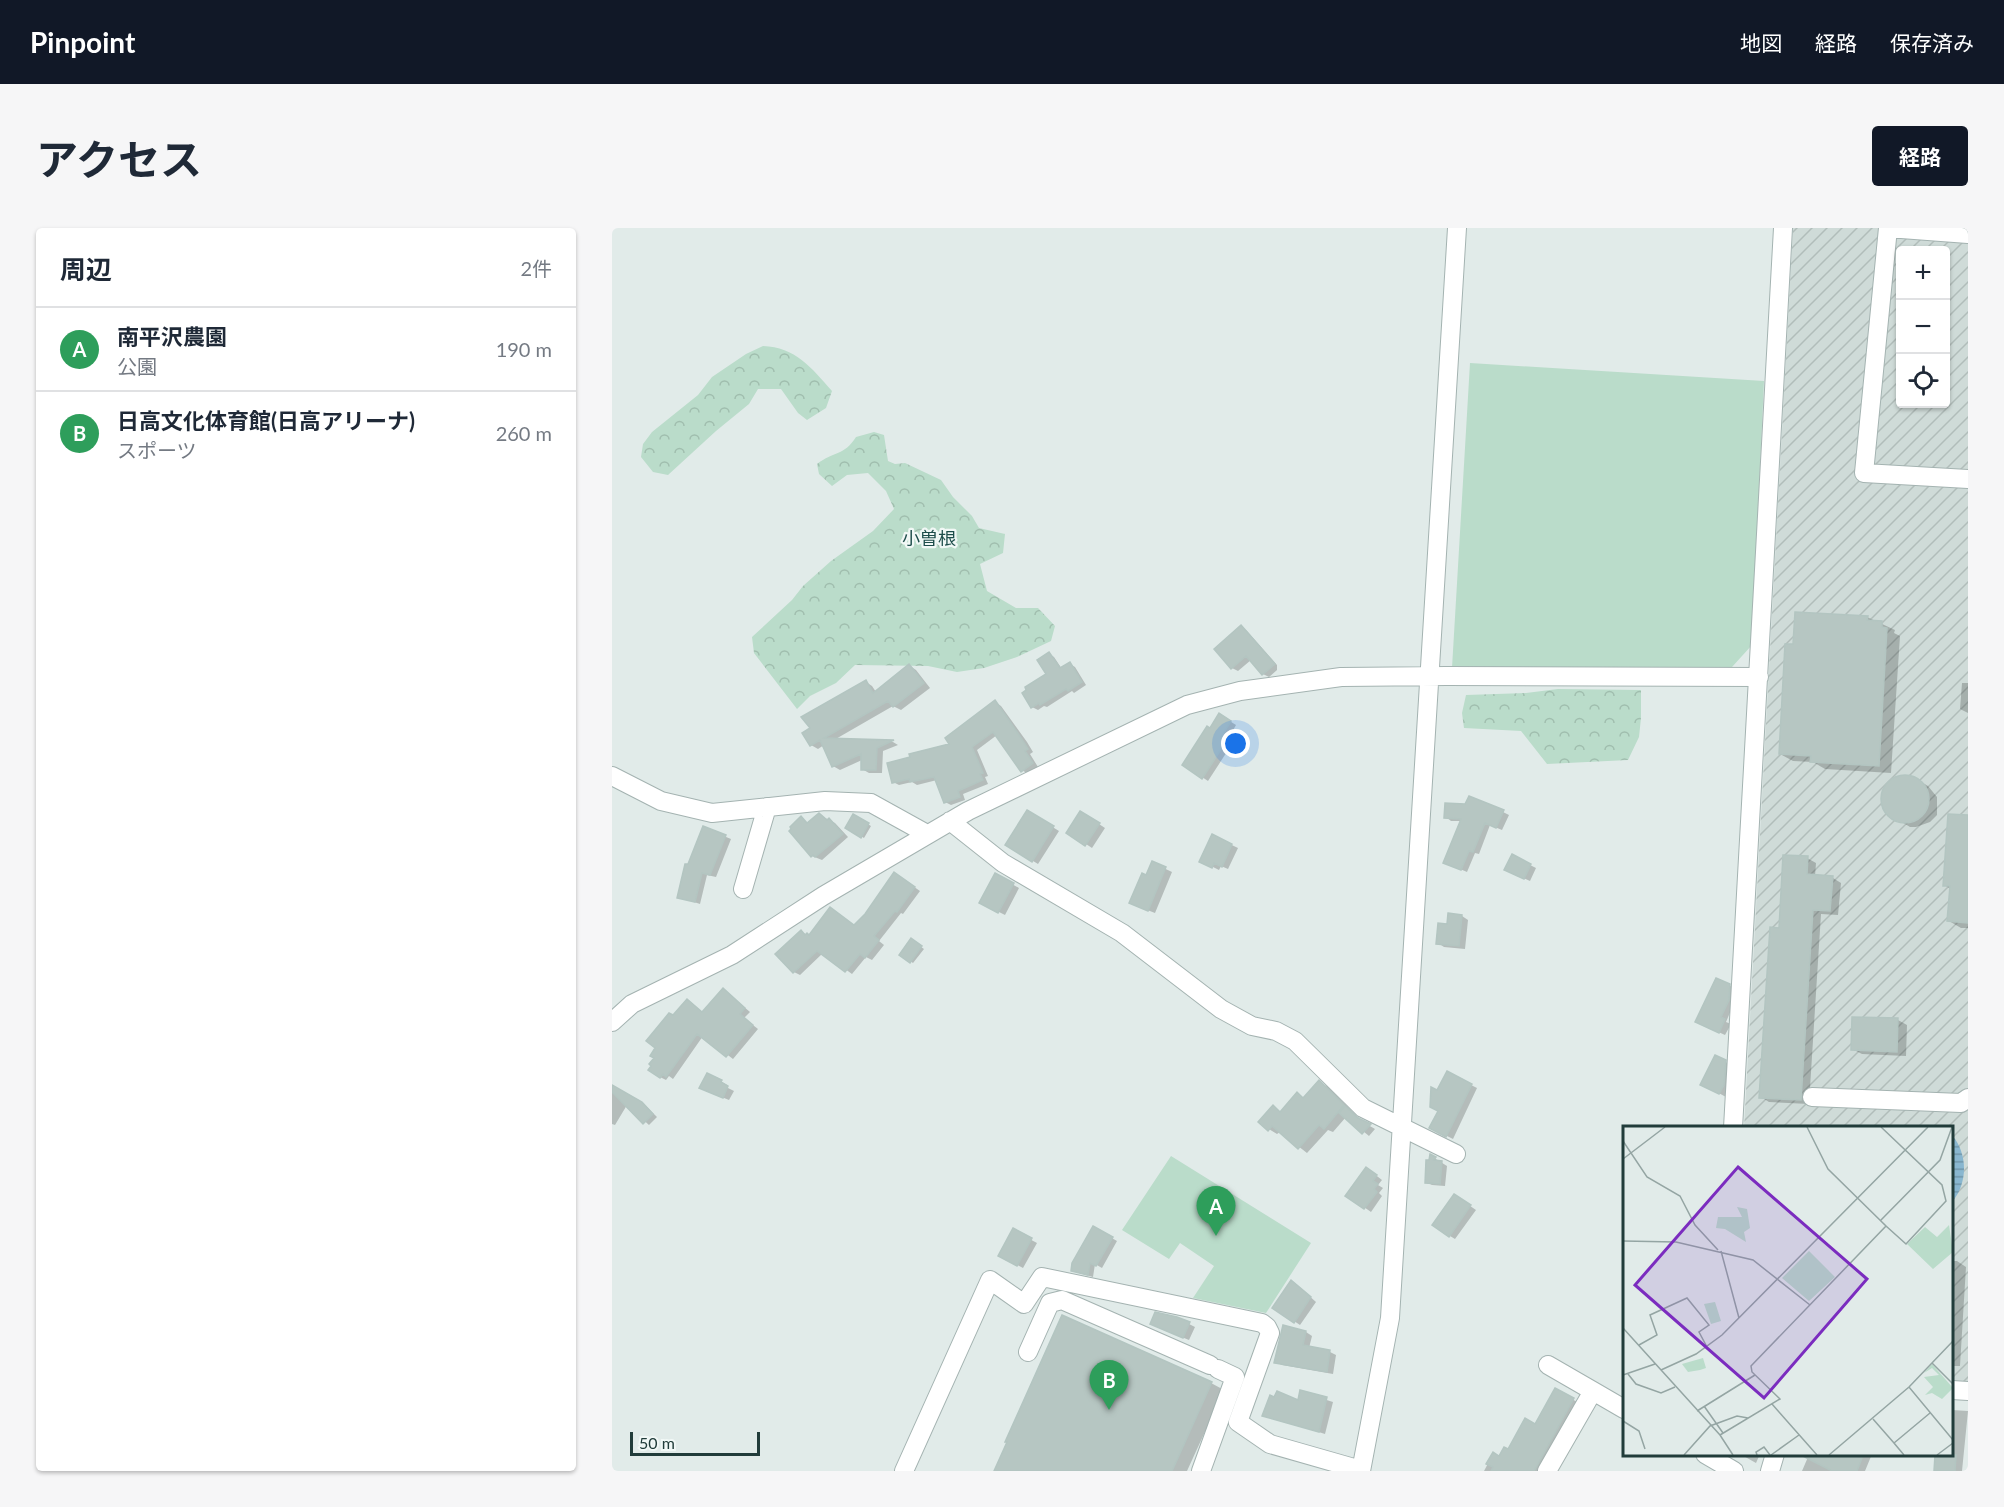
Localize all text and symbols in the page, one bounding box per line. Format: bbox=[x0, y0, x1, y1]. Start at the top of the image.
text: Pinpoint bbox=[30, 25, 135, 59]
text: 地図 bbox=[1740, 30, 1782, 55]
text: 経路 bbox=[1815, 30, 1857, 55]
text: 保存済み bbox=[1890, 30, 1974, 55]
button: 経路 bbox=[1872, 126, 1968, 186]
text: アクセス bbox=[36, 134, 202, 184]
map controls bbox=[1896, 246, 1950, 408]
button: + bbox=[1896, 246, 1950, 300]
text: 周辺 bbox=[60, 253, 112, 285]
text: 2件 bbox=[520, 256, 552, 280]
button: − bbox=[1896, 300, 1950, 354]
text: 南平沢農園 bbox=[117, 323, 227, 350]
text: A bbox=[73, 337, 86, 361]
text: 190 m bbox=[496, 337, 552, 361]
text: 公園 bbox=[117, 354, 157, 378]
button: locate bbox=[1896, 354, 1950, 408]
text: 日高文化体育館(日高アリーナ) bbox=[117, 407, 415, 434]
text: B bbox=[73, 421, 86, 445]
text: 260 m bbox=[496, 421, 552, 445]
text: スポーツ bbox=[117, 438, 197, 462]
district label: 小曽根 bbox=[902, 527, 956, 549]
your location bbox=[1221, 729, 1250, 758]
inset map bbox=[1623, 1126, 1953, 1456]
pin: A bbox=[1196, 1186, 1236, 1236]
pin: B bbox=[1090, 1360, 1128, 1410]
scale bar bbox=[630, 1429, 760, 1456]
text: 50 m bbox=[639, 1433, 675, 1452]

